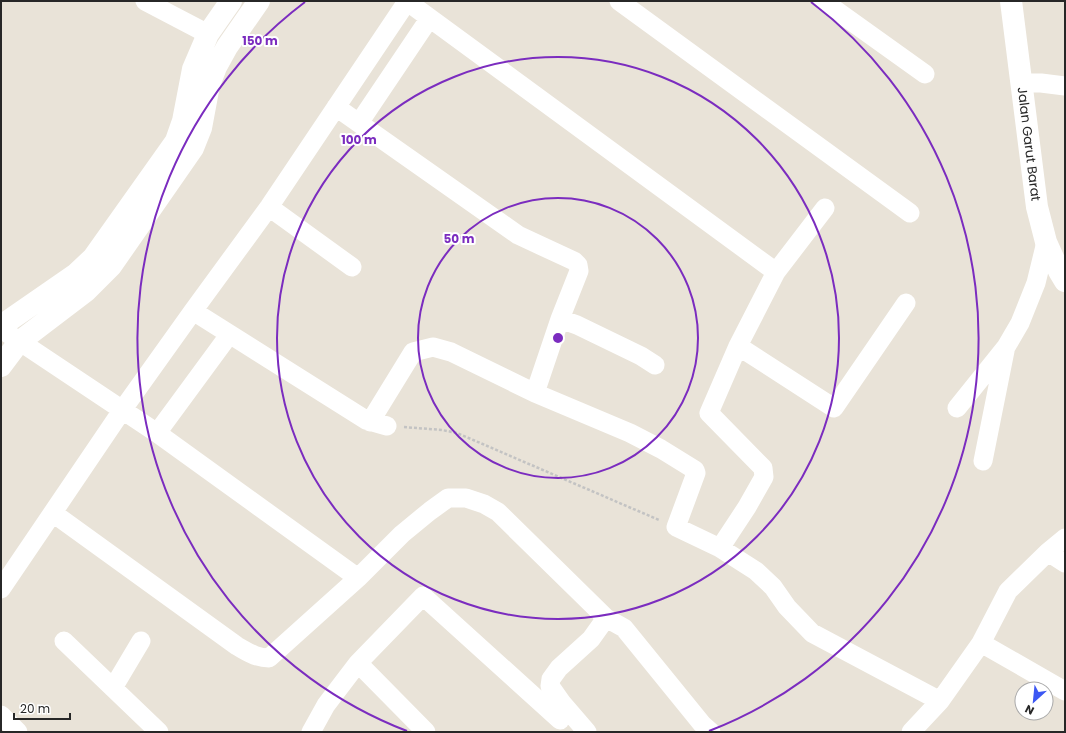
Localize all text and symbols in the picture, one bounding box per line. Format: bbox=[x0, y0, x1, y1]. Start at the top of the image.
text: 150 m bbox=[242, 32, 278, 49]
street label: Jalan Garut Barat bbox=[1013, 86, 1045, 202]
text: 100 m bbox=[341, 131, 377, 148]
text: 50 m bbox=[444, 230, 475, 247]
centre of rings bbox=[551, 331, 565, 345]
north arrow bbox=[1014, 681, 1054, 721]
scale bar bbox=[14, 695, 70, 721]
text: 20 m bbox=[20, 700, 50, 717]
text: N bbox=[1022, 701, 1037, 719]

